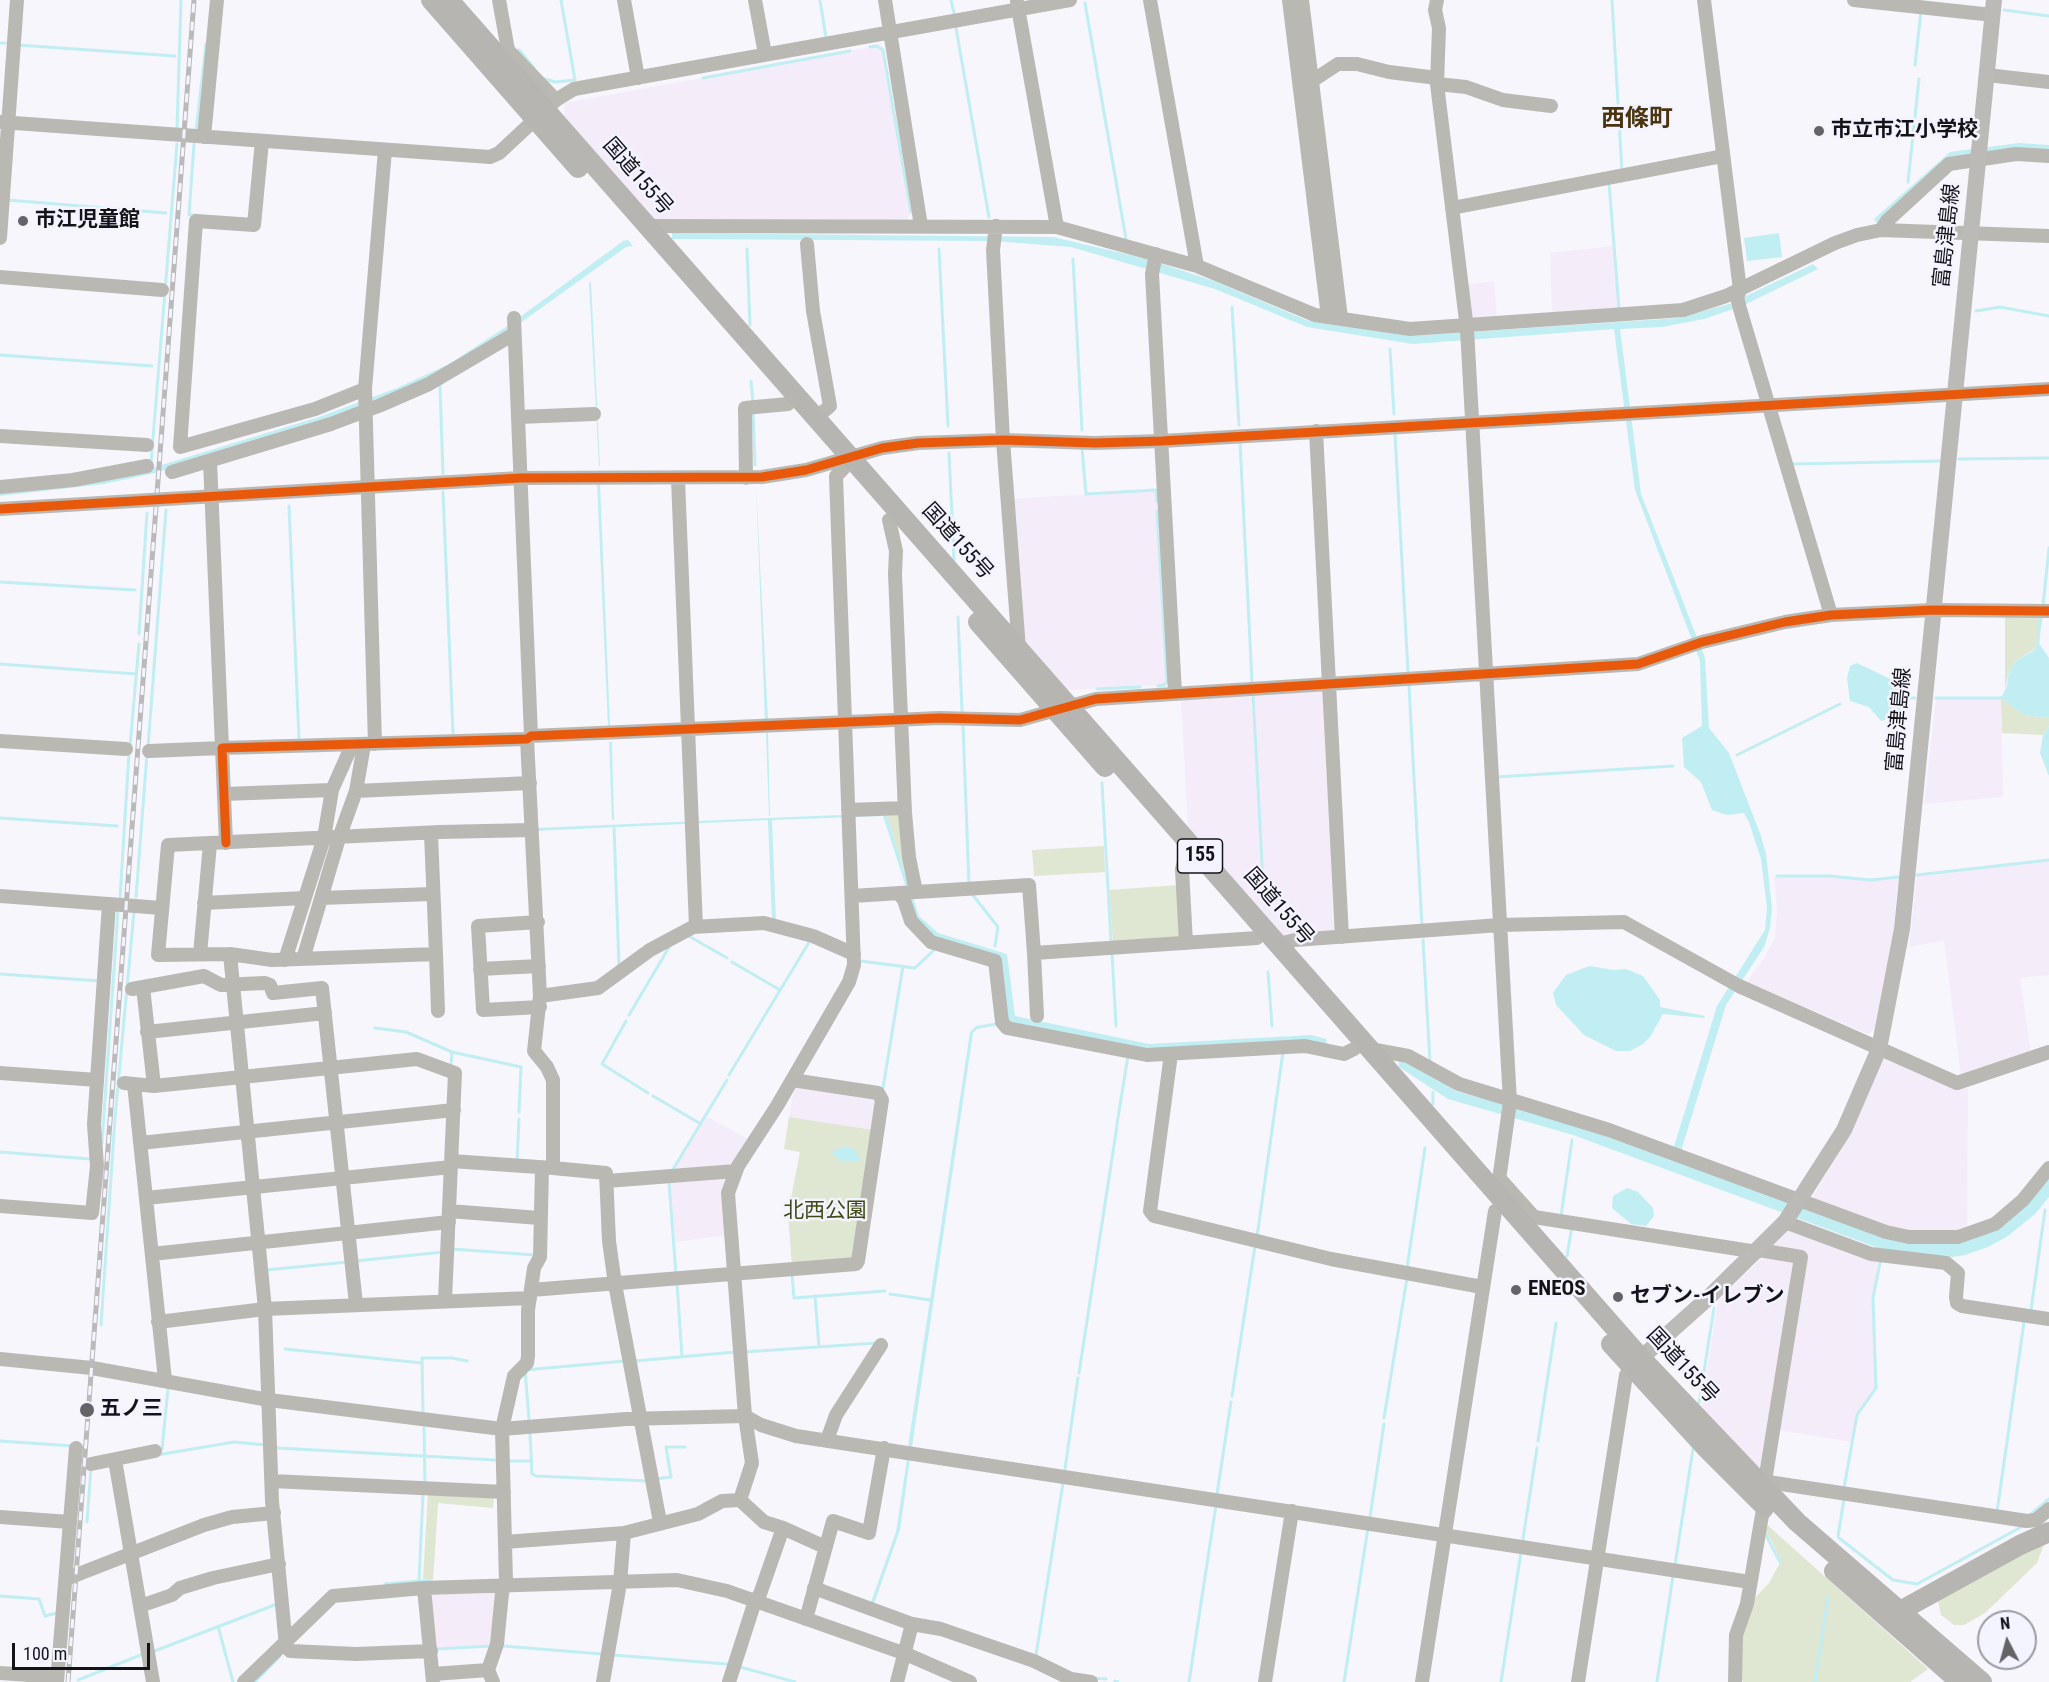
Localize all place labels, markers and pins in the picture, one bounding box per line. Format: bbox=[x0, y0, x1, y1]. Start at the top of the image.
place label: 市立市江小学校 bbox=[1831, 118, 1978, 144]
marker: 市立市江小学校 bbox=[1812, 124, 1826, 138]
place label: 市江児童館 bbox=[35, 208, 140, 234]
marker: 市江児童館 bbox=[16, 214, 30, 228]
place label: ENEOS bbox=[1528, 1277, 1585, 1303]
marker: ENEOS bbox=[1509, 1283, 1523, 1297]
place label: セブン-イレブン bbox=[1630, 1284, 1785, 1310]
marker: セブン-イレブン bbox=[1611, 1290, 1625, 1304]
place label: 五ノ三 bbox=[100, 1397, 163, 1423]
marker: 五ノ三 bbox=[78, 1401, 96, 1419]

